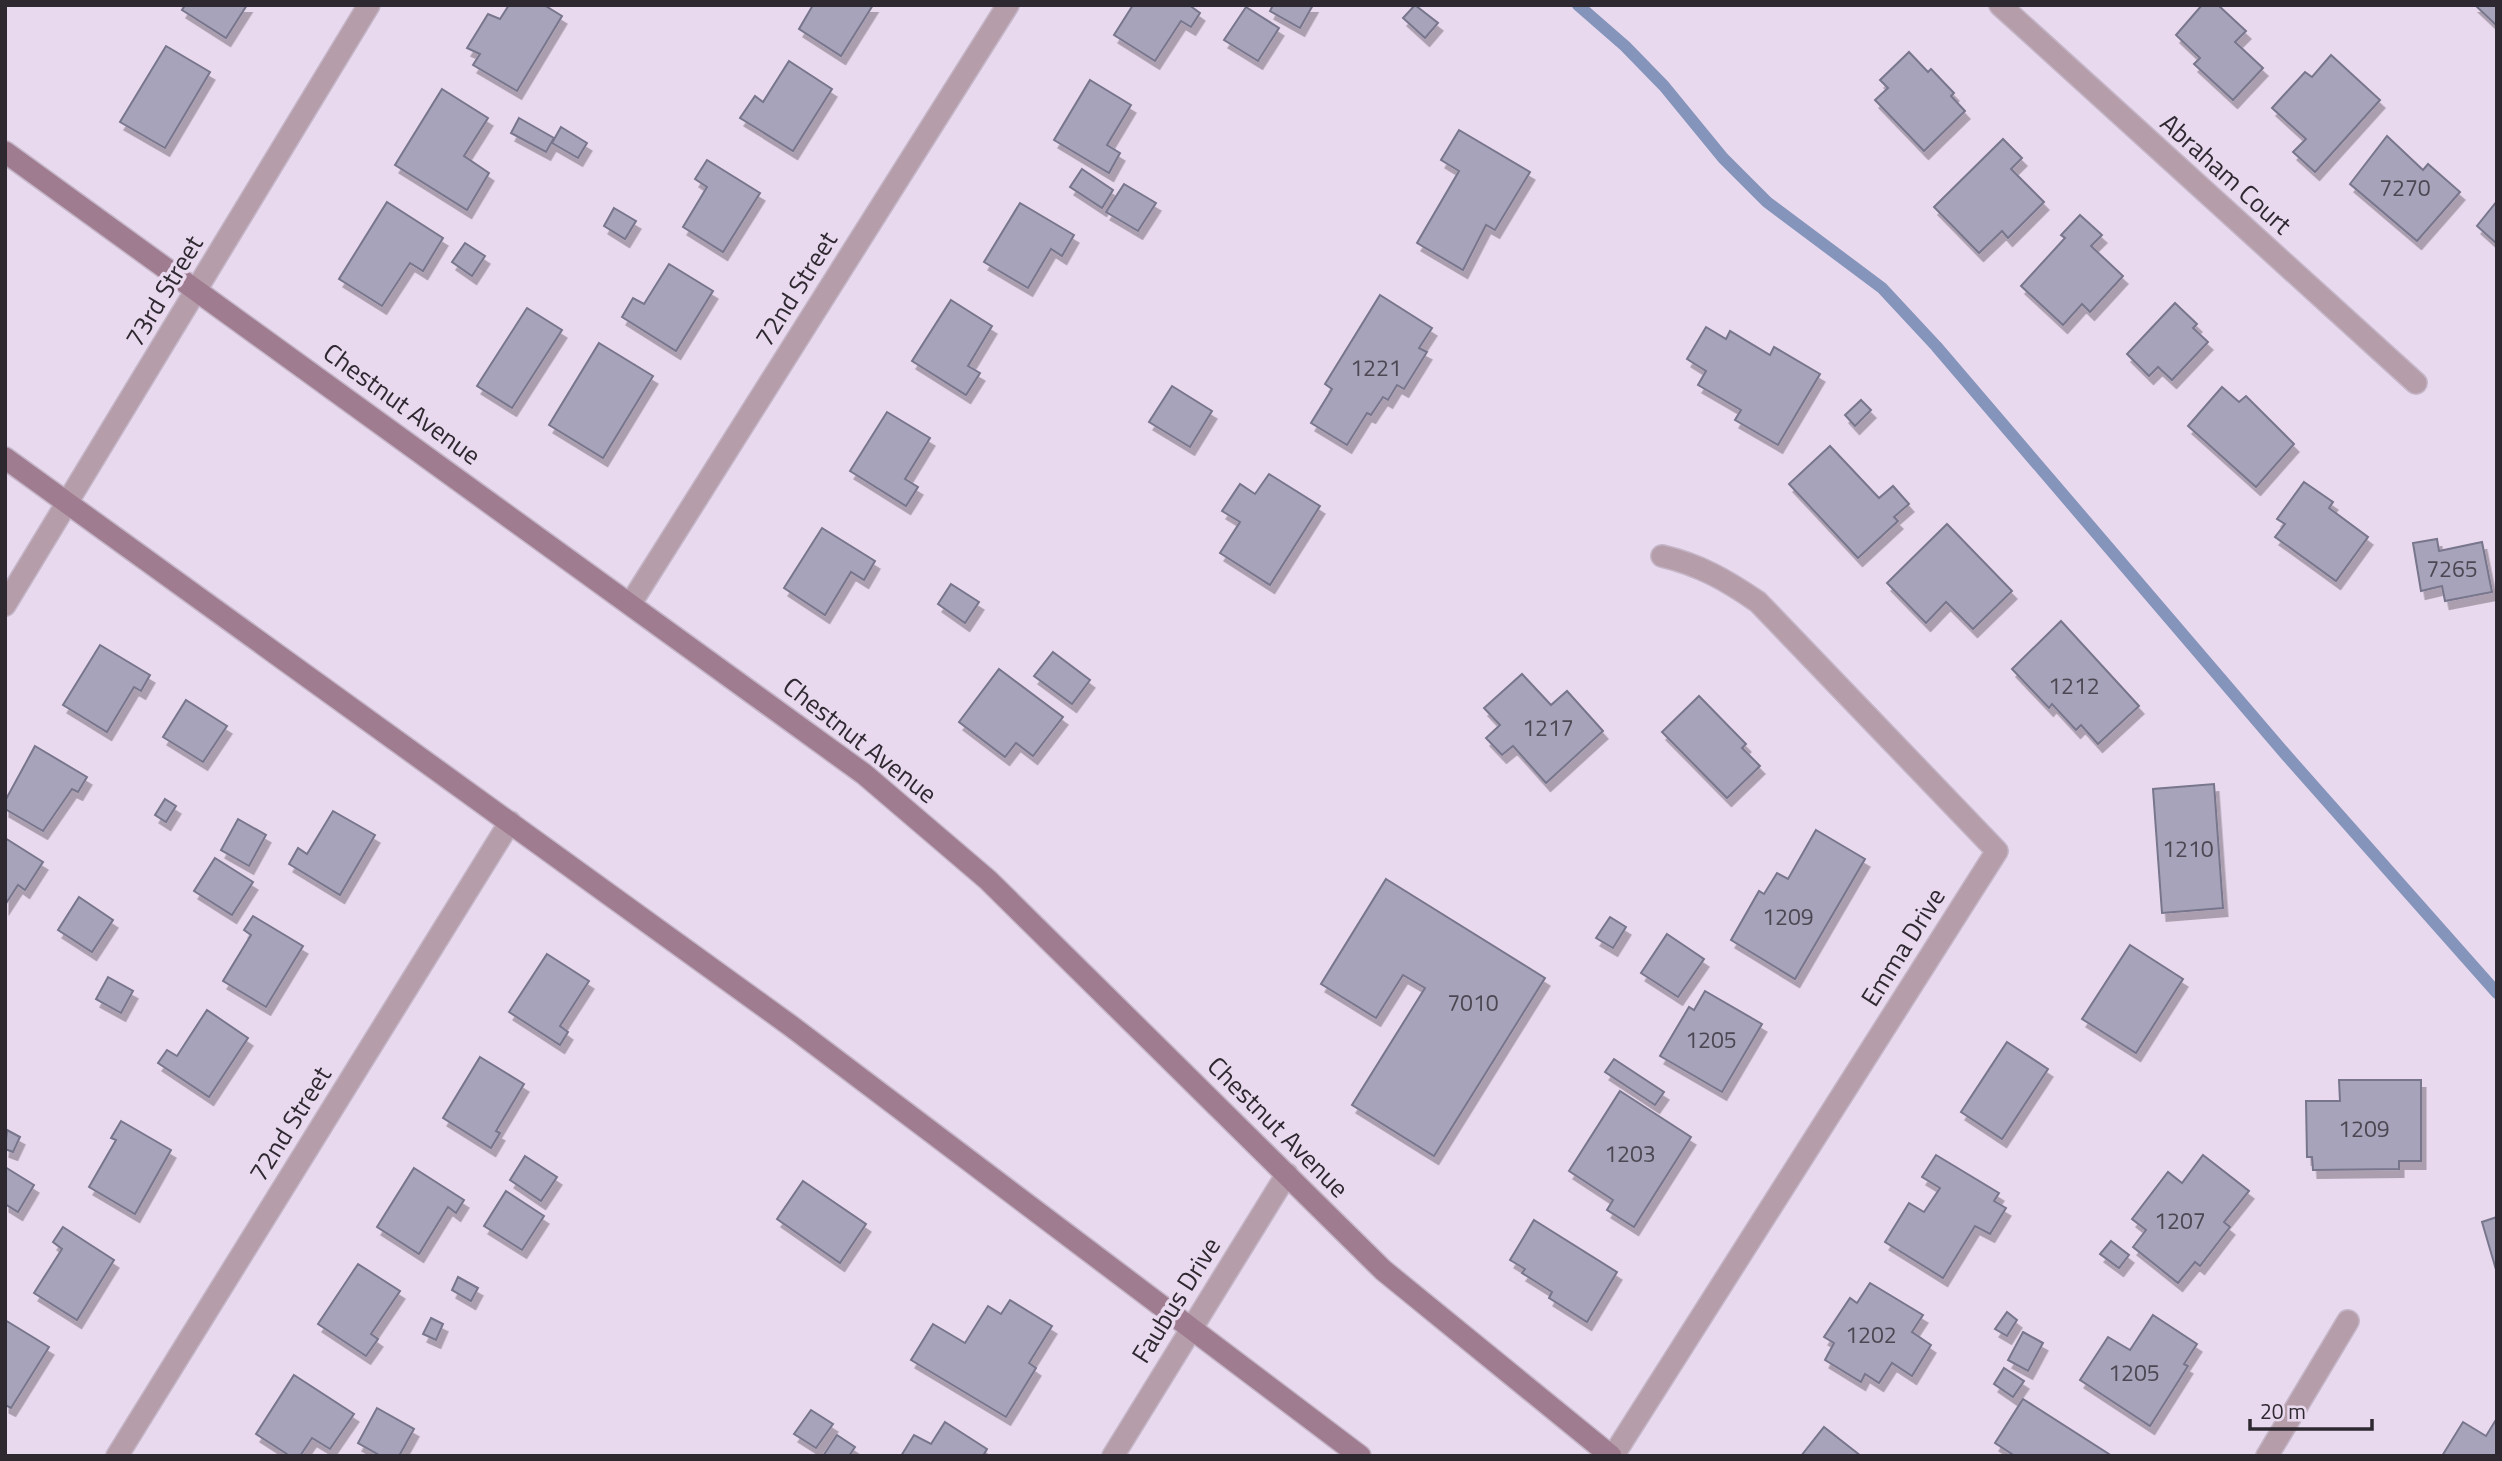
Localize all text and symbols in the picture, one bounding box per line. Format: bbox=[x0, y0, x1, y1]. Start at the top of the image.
street label: Abraham Court bbox=[2152, 104, 2301, 243]
house number: 7270 bbox=[2379, 170, 2431, 205]
street label: 72nd Street bbox=[745, 223, 846, 354]
street label: 73rd Street bbox=[115, 227, 212, 354]
street label: Chestnut Avenue bbox=[315, 333, 489, 474]
house number: 1221 bbox=[1350, 350, 1402, 385]
house number: 7265 bbox=[2426, 551, 2478, 586]
street label: Chestnut Avenue bbox=[775, 667, 946, 812]
house number: 1212 bbox=[2048, 668, 2100, 703]
house number: 1217 bbox=[1522, 710, 1574, 745]
house number: 1210 bbox=[2162, 831, 2214, 866]
street label: Emma Drive bbox=[1851, 880, 1954, 1014]
house number: 1209 bbox=[1762, 899, 1814, 934]
house number: 7010 bbox=[1447, 985, 1499, 1020]
house number: 1205 bbox=[1685, 1022, 1737, 1057]
street label: Chestnut Avenue bbox=[1199, 1047, 1358, 1206]
street label: 72nd Street bbox=[239, 1058, 340, 1189]
house number: 1209 bbox=[2338, 1111, 2390, 1146]
house number: 1203 bbox=[1604, 1136, 1656, 1171]
house number: 1207 bbox=[2154, 1203, 2206, 1238]
street label: Faubus Drive bbox=[1121, 1229, 1230, 1370]
house number: 1202 bbox=[1845, 1317, 1897, 1352]
house number: 1205 bbox=[2108, 1355, 2160, 1390]
scale bar bbox=[2250, 1388, 2372, 1432]
text: 20 m bbox=[2260, 1395, 2306, 1427]

